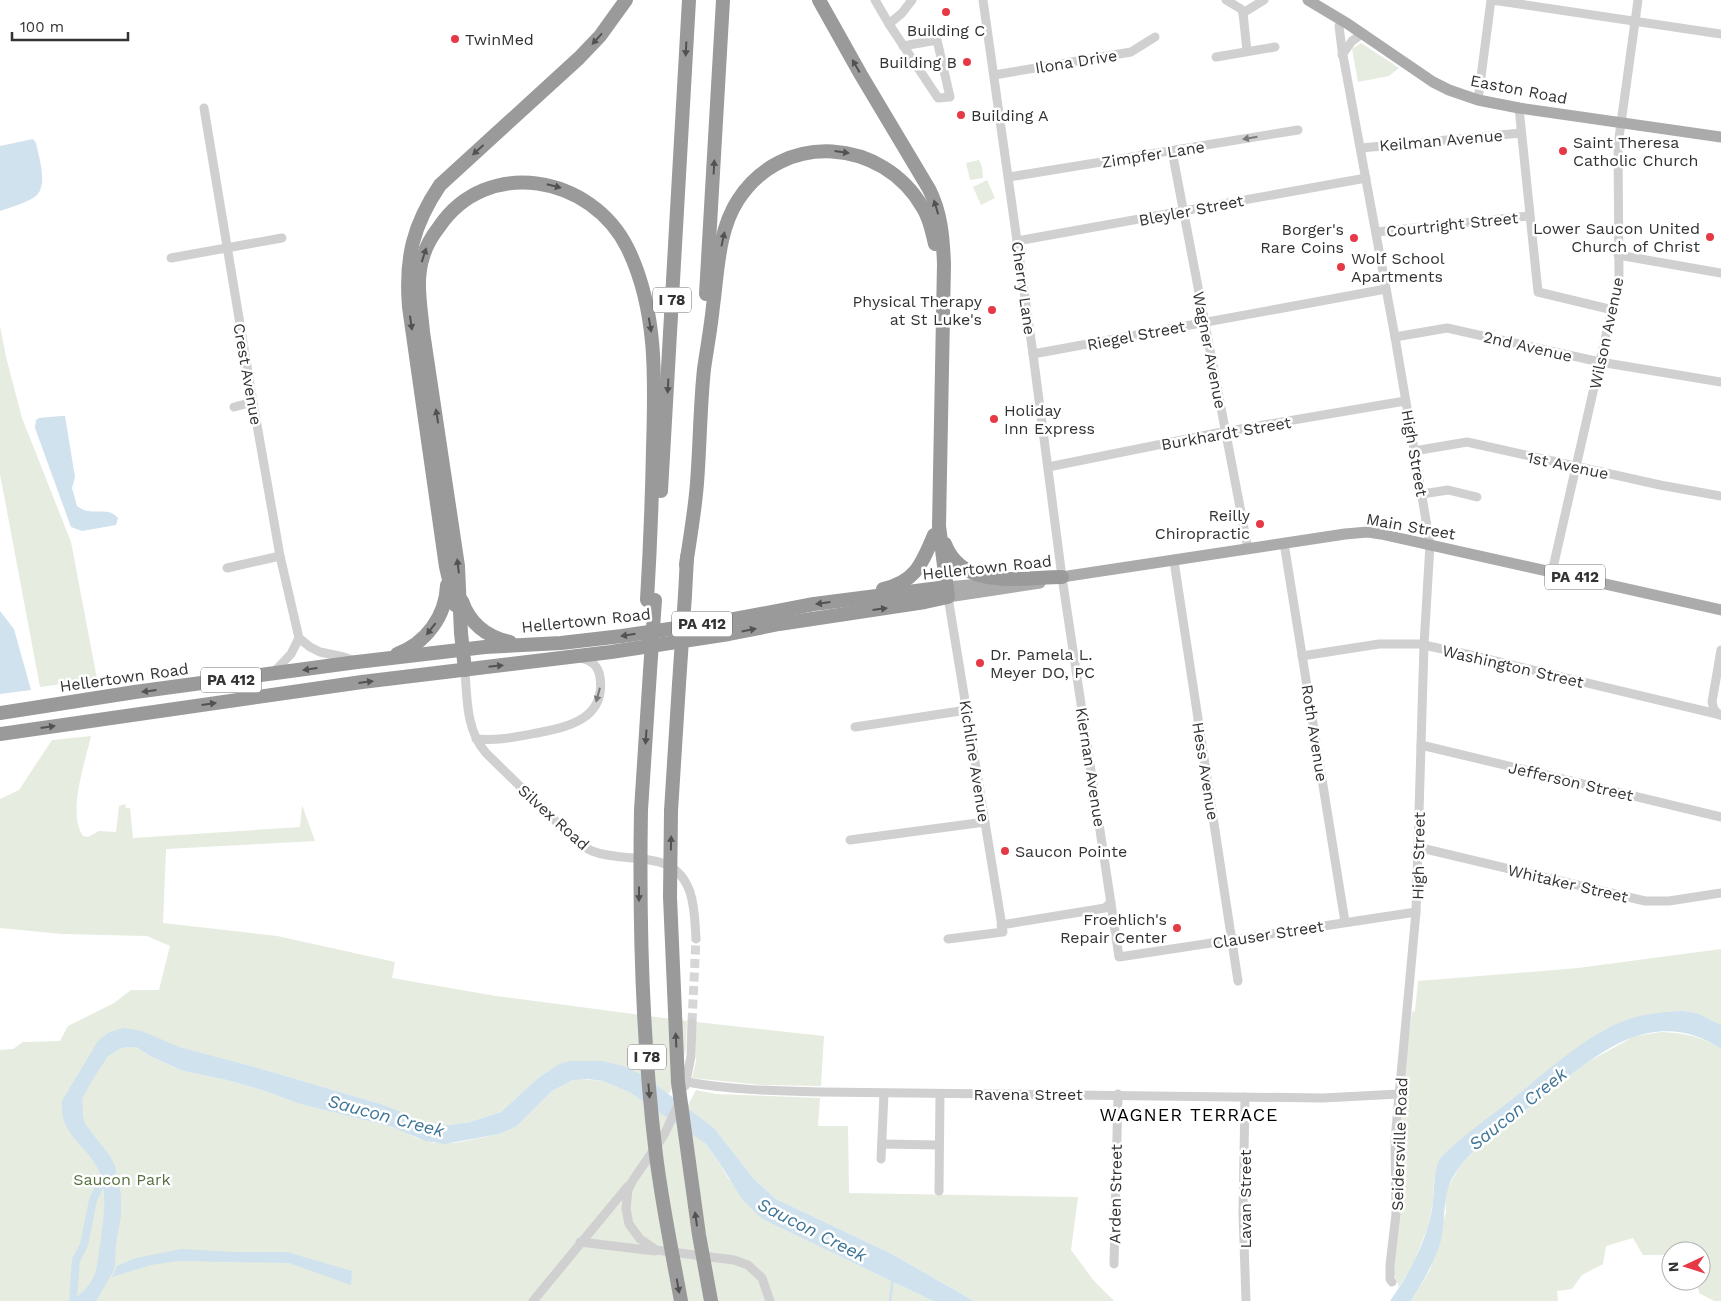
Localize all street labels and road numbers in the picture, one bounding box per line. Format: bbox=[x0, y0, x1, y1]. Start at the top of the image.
street label: Ilona Drive bbox=[1034, 46, 1119, 77]
street label: Easton Road bbox=[1469, 71, 1569, 108]
street label: Keilman Avenue bbox=[1379, 126, 1504, 155]
street label: Zimpfer Lane bbox=[1100, 137, 1206, 172]
street label: Bleyler Street bbox=[1137, 191, 1245, 230]
street label: Courtright Street bbox=[1385, 208, 1519, 241]
street label: Cherry Lane bbox=[1008, 240, 1039, 336]
street label: Wilson Avenue bbox=[1585, 275, 1628, 391]
road number: I 78 bbox=[653, 288, 691, 312]
street label: Wagner Avenue bbox=[1189, 290, 1230, 410]
street label: Riegel Street bbox=[1085, 317, 1187, 354]
street label: Crest Avenue bbox=[229, 322, 266, 426]
street label: 2nd Avenue bbox=[1482, 327, 1574, 366]
street label: High Street bbox=[1398, 408, 1432, 498]
street label: Burkhardt Street bbox=[1160, 413, 1293, 454]
street label: 1st Avenue bbox=[1525, 448, 1610, 483]
street label: Main Street bbox=[1365, 509, 1457, 544]
street label: Hellertown Road bbox=[922, 551, 1053, 584]
road number: PA 412 bbox=[1545, 564, 1605, 590]
street label: Hellertown Road bbox=[521, 604, 652, 637]
road number: PA 412 bbox=[672, 612, 732, 636]
street label: Washington Street bbox=[1440, 641, 1586, 692]
street label: Hellertown Road bbox=[58, 659, 190, 696]
road number: PA 412 bbox=[201, 668, 261, 692]
street label: Roth Avenue bbox=[1297, 683, 1332, 783]
street label: Kichline Avenue bbox=[955, 699, 994, 823]
street label: Kiernan Avenue bbox=[1072, 706, 1109, 828]
street label: Hess Avenue bbox=[1188, 721, 1223, 822]
street label: Jefferson Street bbox=[1507, 758, 1635, 805]
street label: Silvex Road bbox=[514, 781, 593, 854]
street label: High Street bbox=[1408, 812, 1429, 900]
street label: Whitaker Street bbox=[1506, 860, 1630, 907]
street label: Clauser Street bbox=[1211, 916, 1325, 953]
road number: I 78 bbox=[628, 1044, 666, 1070]
street label: Seidersville Road bbox=[1388, 1077, 1411, 1211]
street label: Ravena Street bbox=[973, 1085, 1083, 1104]
street label: Arden Street bbox=[1105, 1144, 1126, 1244]
street label: Lavan Street bbox=[1236, 1149, 1255, 1249]

